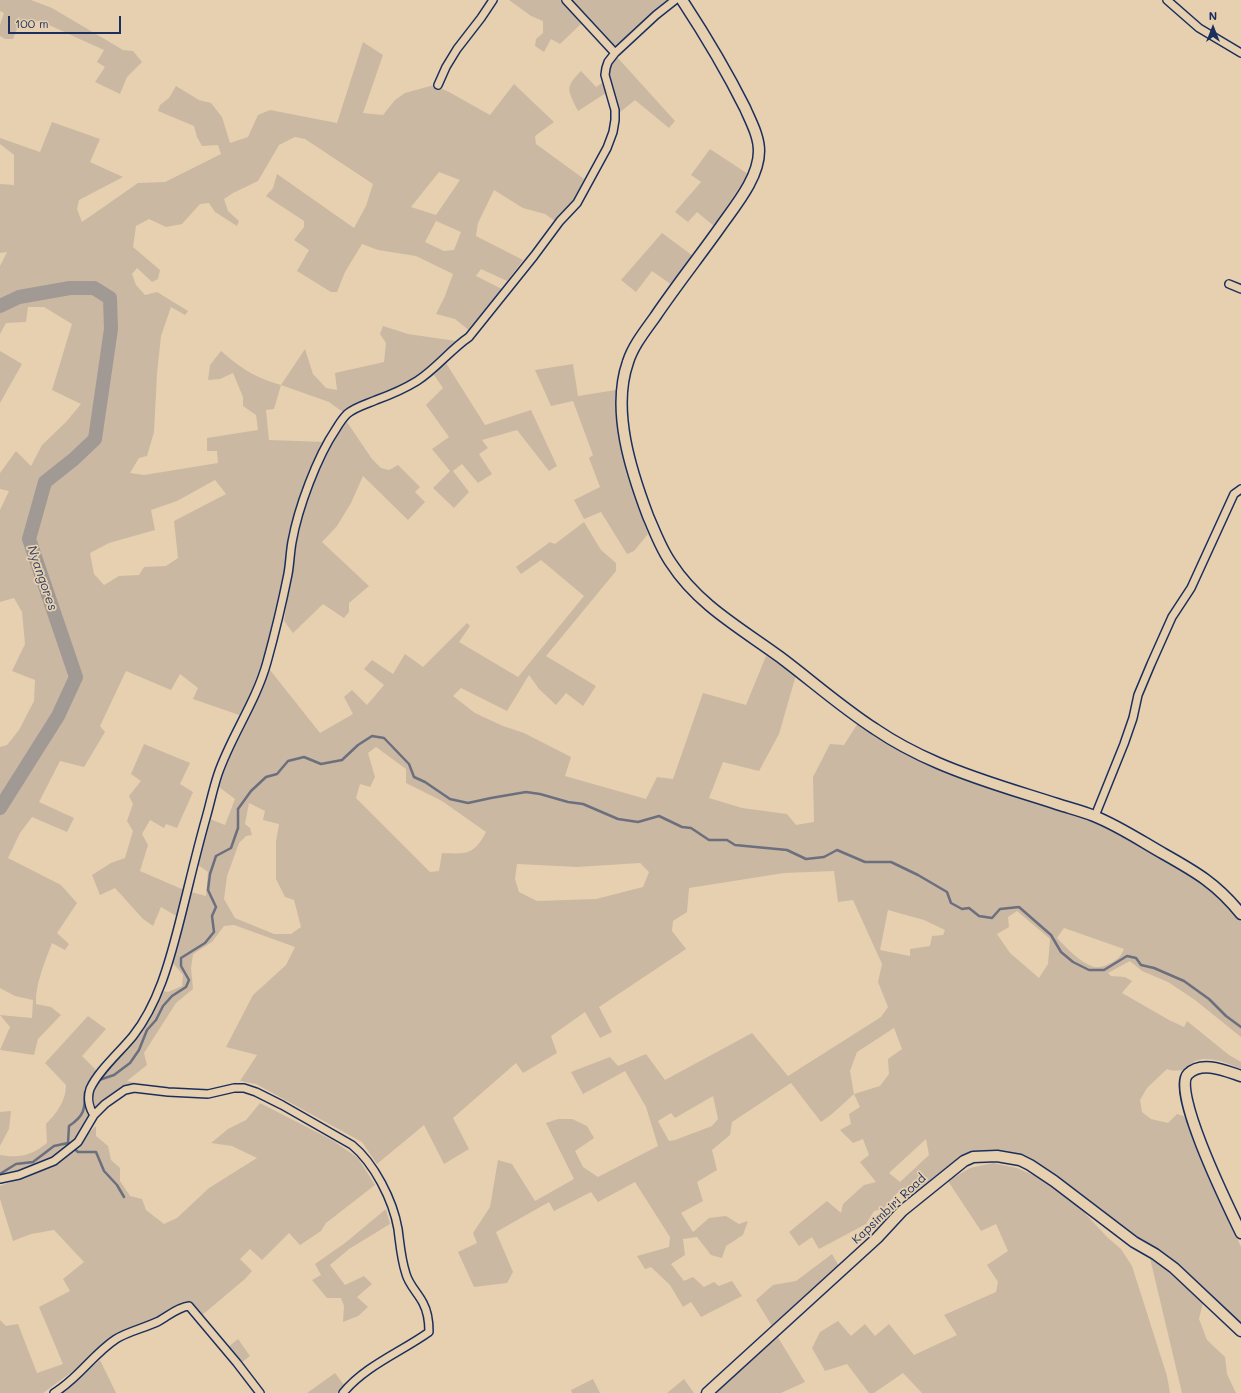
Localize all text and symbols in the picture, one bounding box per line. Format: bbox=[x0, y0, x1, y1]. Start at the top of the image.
scale bar bbox=[10, 8, 123, 34]
north arrow bbox=[1193, 8, 1233, 48]
text: N bbox=[1209, 8, 1217, 23]
text: 100 m bbox=[15, 15, 49, 31]
water label: Nyangores bbox=[24, 543, 60, 613]
street label: Kapsimbiri Road bbox=[849, 1171, 929, 1247]

